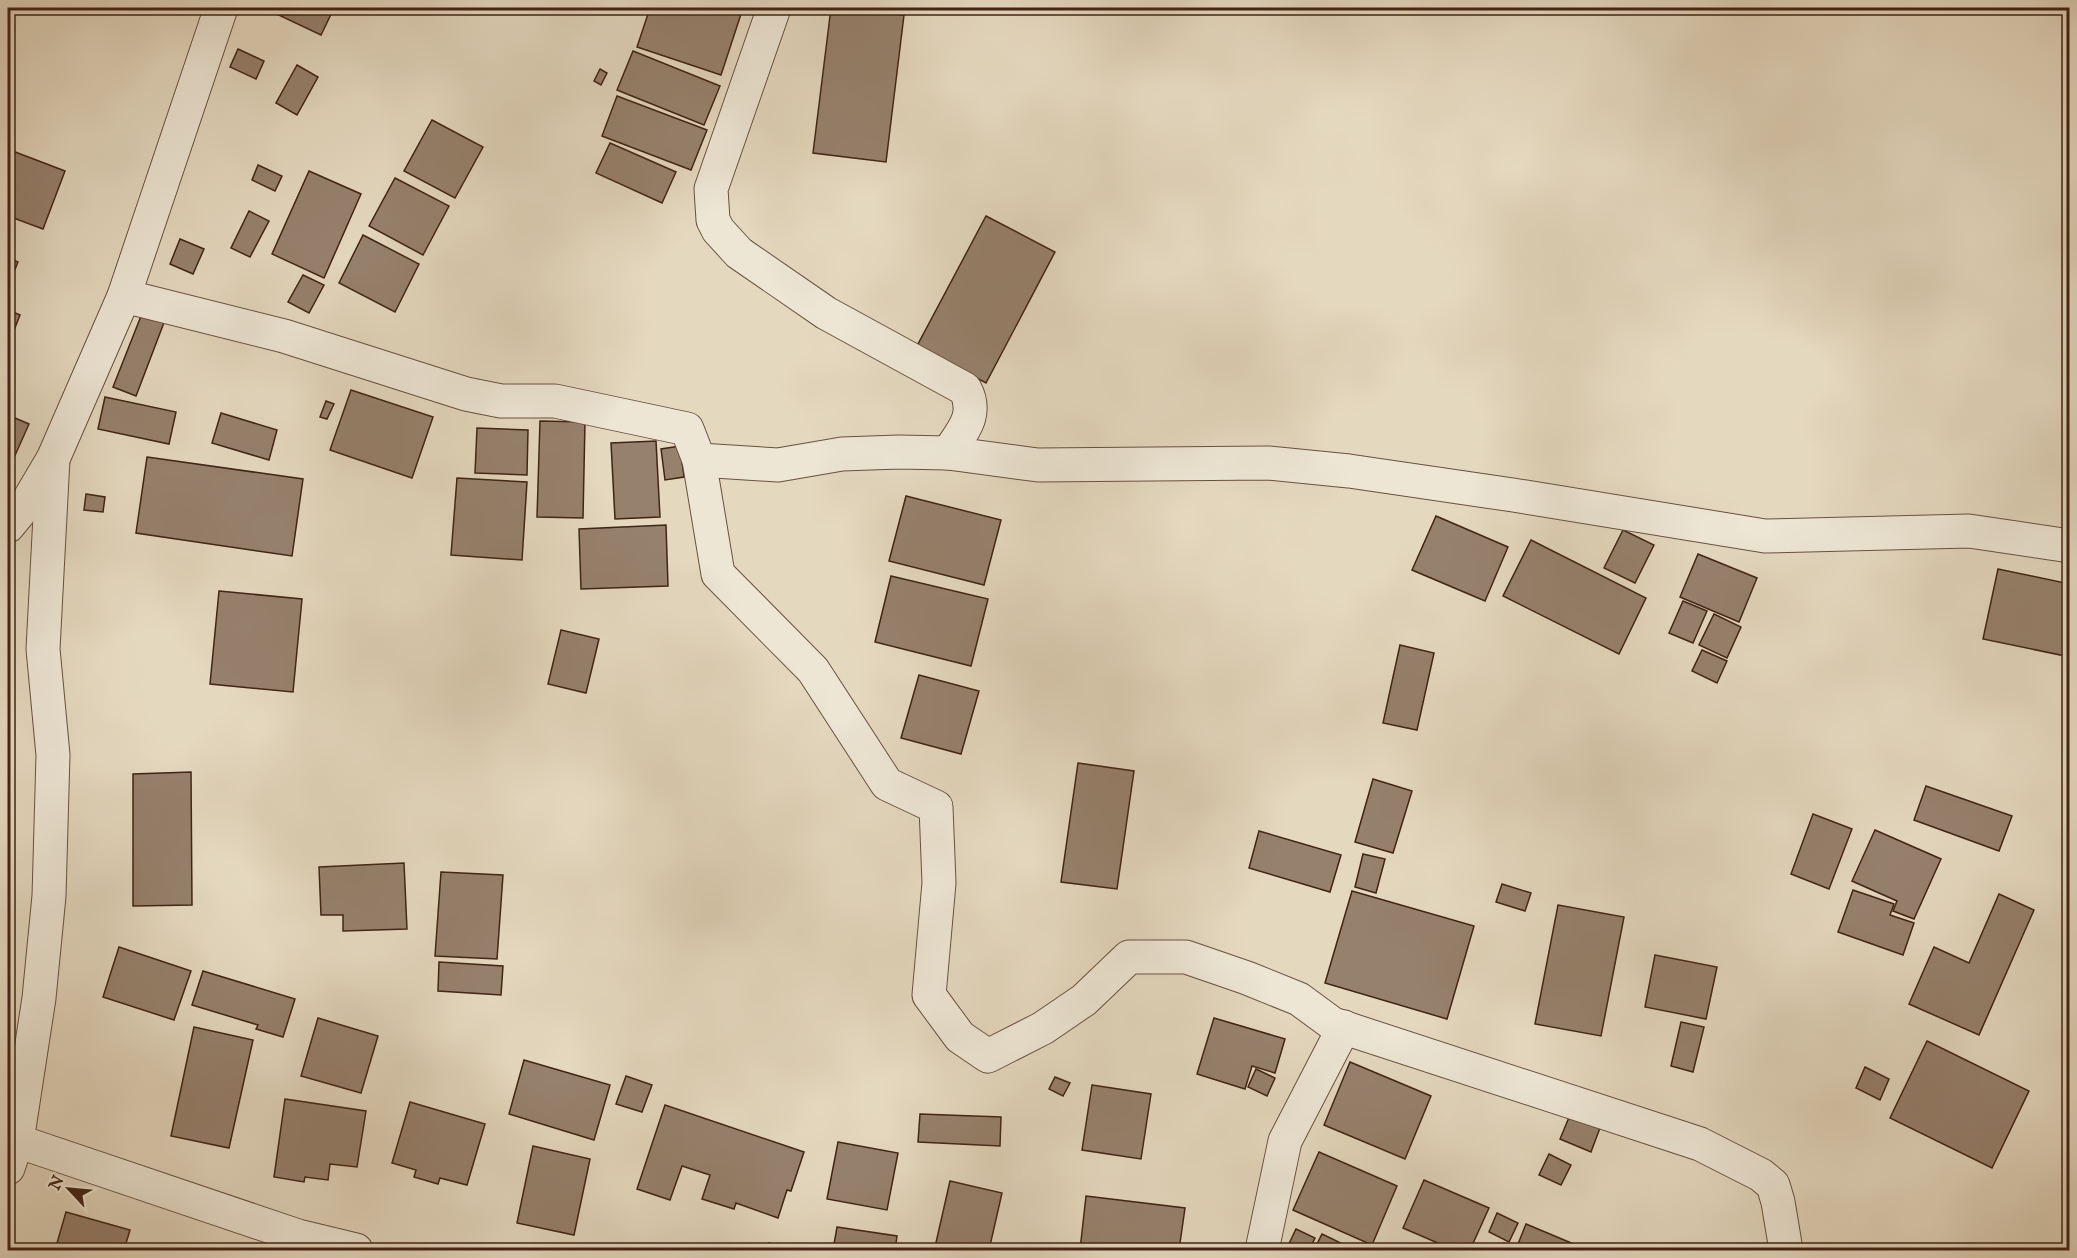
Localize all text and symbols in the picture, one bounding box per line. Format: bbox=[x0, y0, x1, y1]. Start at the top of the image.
north arrow bbox=[39, 1159, 99, 1219]
text: N bbox=[45, 1173, 69, 1195]

